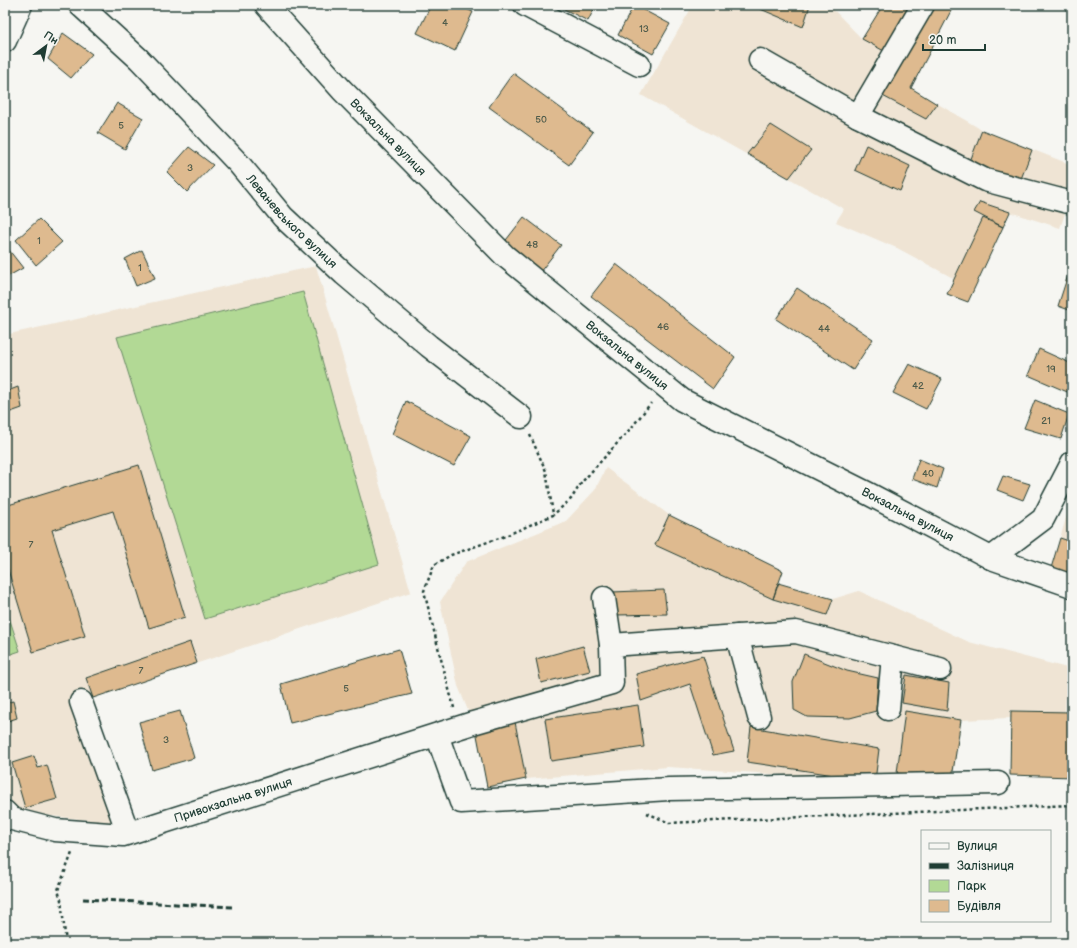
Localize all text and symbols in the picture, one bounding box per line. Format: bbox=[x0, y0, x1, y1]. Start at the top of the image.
house number: 4 bbox=[442, 17, 448, 29]
house number: 13 bbox=[639, 23, 649, 35]
north arrow bbox=[26, 26, 66, 66]
scale bar bbox=[923, 26, 985, 52]
text: Пн bbox=[41, 29, 61, 47]
text: 20 m bbox=[929, 33, 956, 48]
street label: Вокзальна вулиця bbox=[347, 95, 430, 179]
house number: 50 bbox=[535, 114, 547, 126]
house number: 5 bbox=[118, 120, 124, 132]
house number: 3 bbox=[187, 162, 193, 174]
street label: Леваневського вулиця bbox=[243, 170, 341, 272]
house number: 1 bbox=[37, 235, 41, 247]
house number: 48 bbox=[526, 239, 538, 251]
house number: 1 bbox=[138, 262, 142, 274]
street label: Вокзальна вулиця bbox=[583, 317, 672, 394]
house number: 46 bbox=[657, 321, 669, 333]
house number: 44 bbox=[818, 323, 830, 335]
house number: 19 bbox=[1046, 363, 1056, 375]
house number: 42 bbox=[912, 380, 924, 392]
house number: 21 bbox=[1041, 415, 1051, 427]
house number: 40 bbox=[922, 468, 934, 480]
street label: Вокзальна вулиця bbox=[859, 484, 957, 545]
house number: 7 bbox=[29, 539, 34, 551]
house number: 7 bbox=[139, 665, 144, 677]
house number: 5 bbox=[343, 683, 349, 695]
house number: 3 bbox=[163, 734, 169, 746]
street label: Привокзальна вулиця bbox=[172, 774, 294, 826]
legend bbox=[921, 830, 1051, 922]
text: Вулиця bbox=[957, 839, 998, 854]
text: Залізниця bbox=[957, 859, 1014, 874]
text: Парк bbox=[957, 879, 987, 894]
text: Будівля bbox=[957, 899, 1001, 914]

